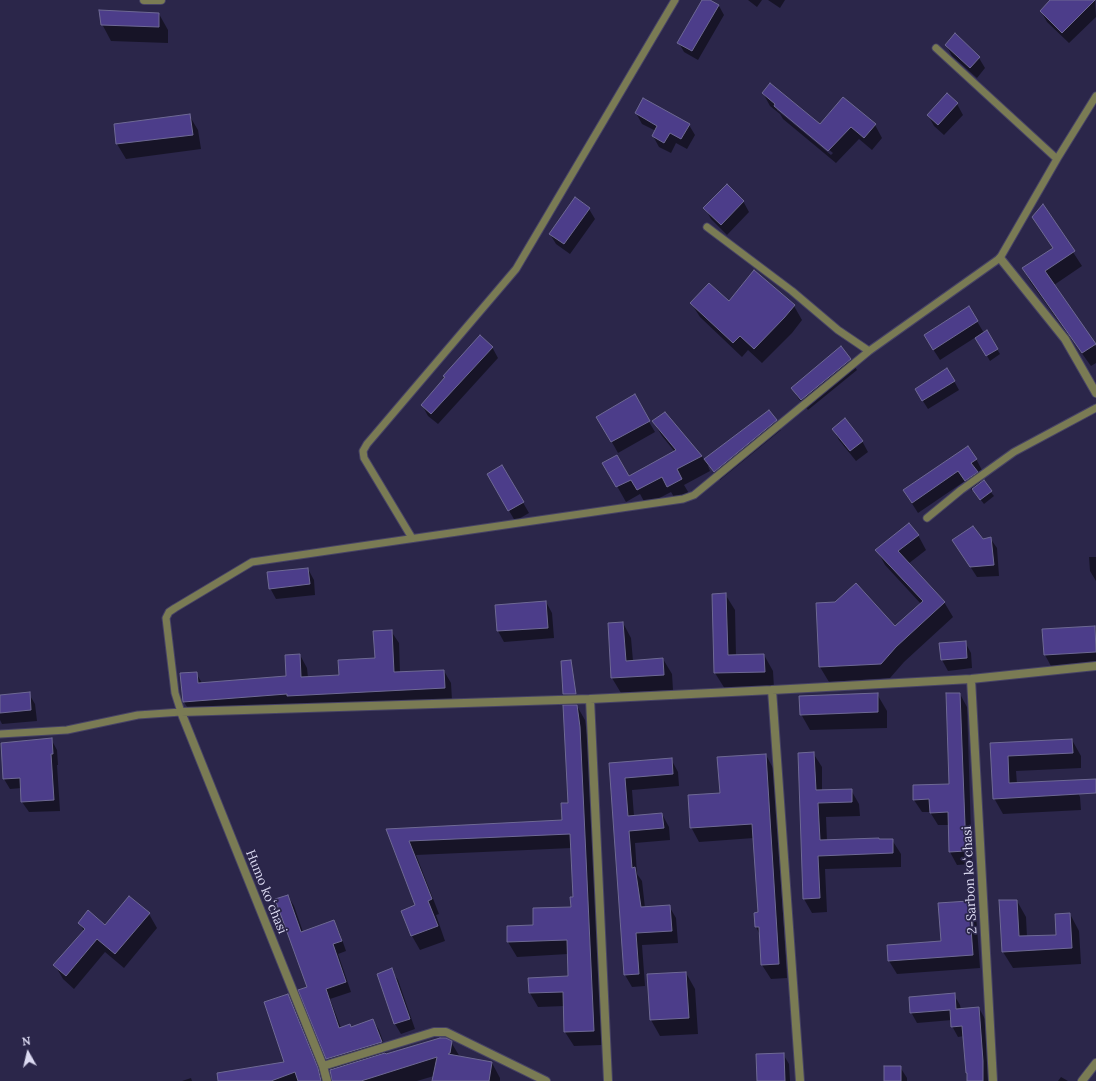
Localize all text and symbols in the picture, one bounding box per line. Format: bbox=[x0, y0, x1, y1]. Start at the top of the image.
street label: 2-Sarbon koʻchasi bbox=[959, 826, 981, 934]
street label: Humo koʻchasi bbox=[242, 848, 290, 936]
north arrow bbox=[8, 1033, 48, 1073]
text: N bbox=[21, 1034, 32, 1049]

